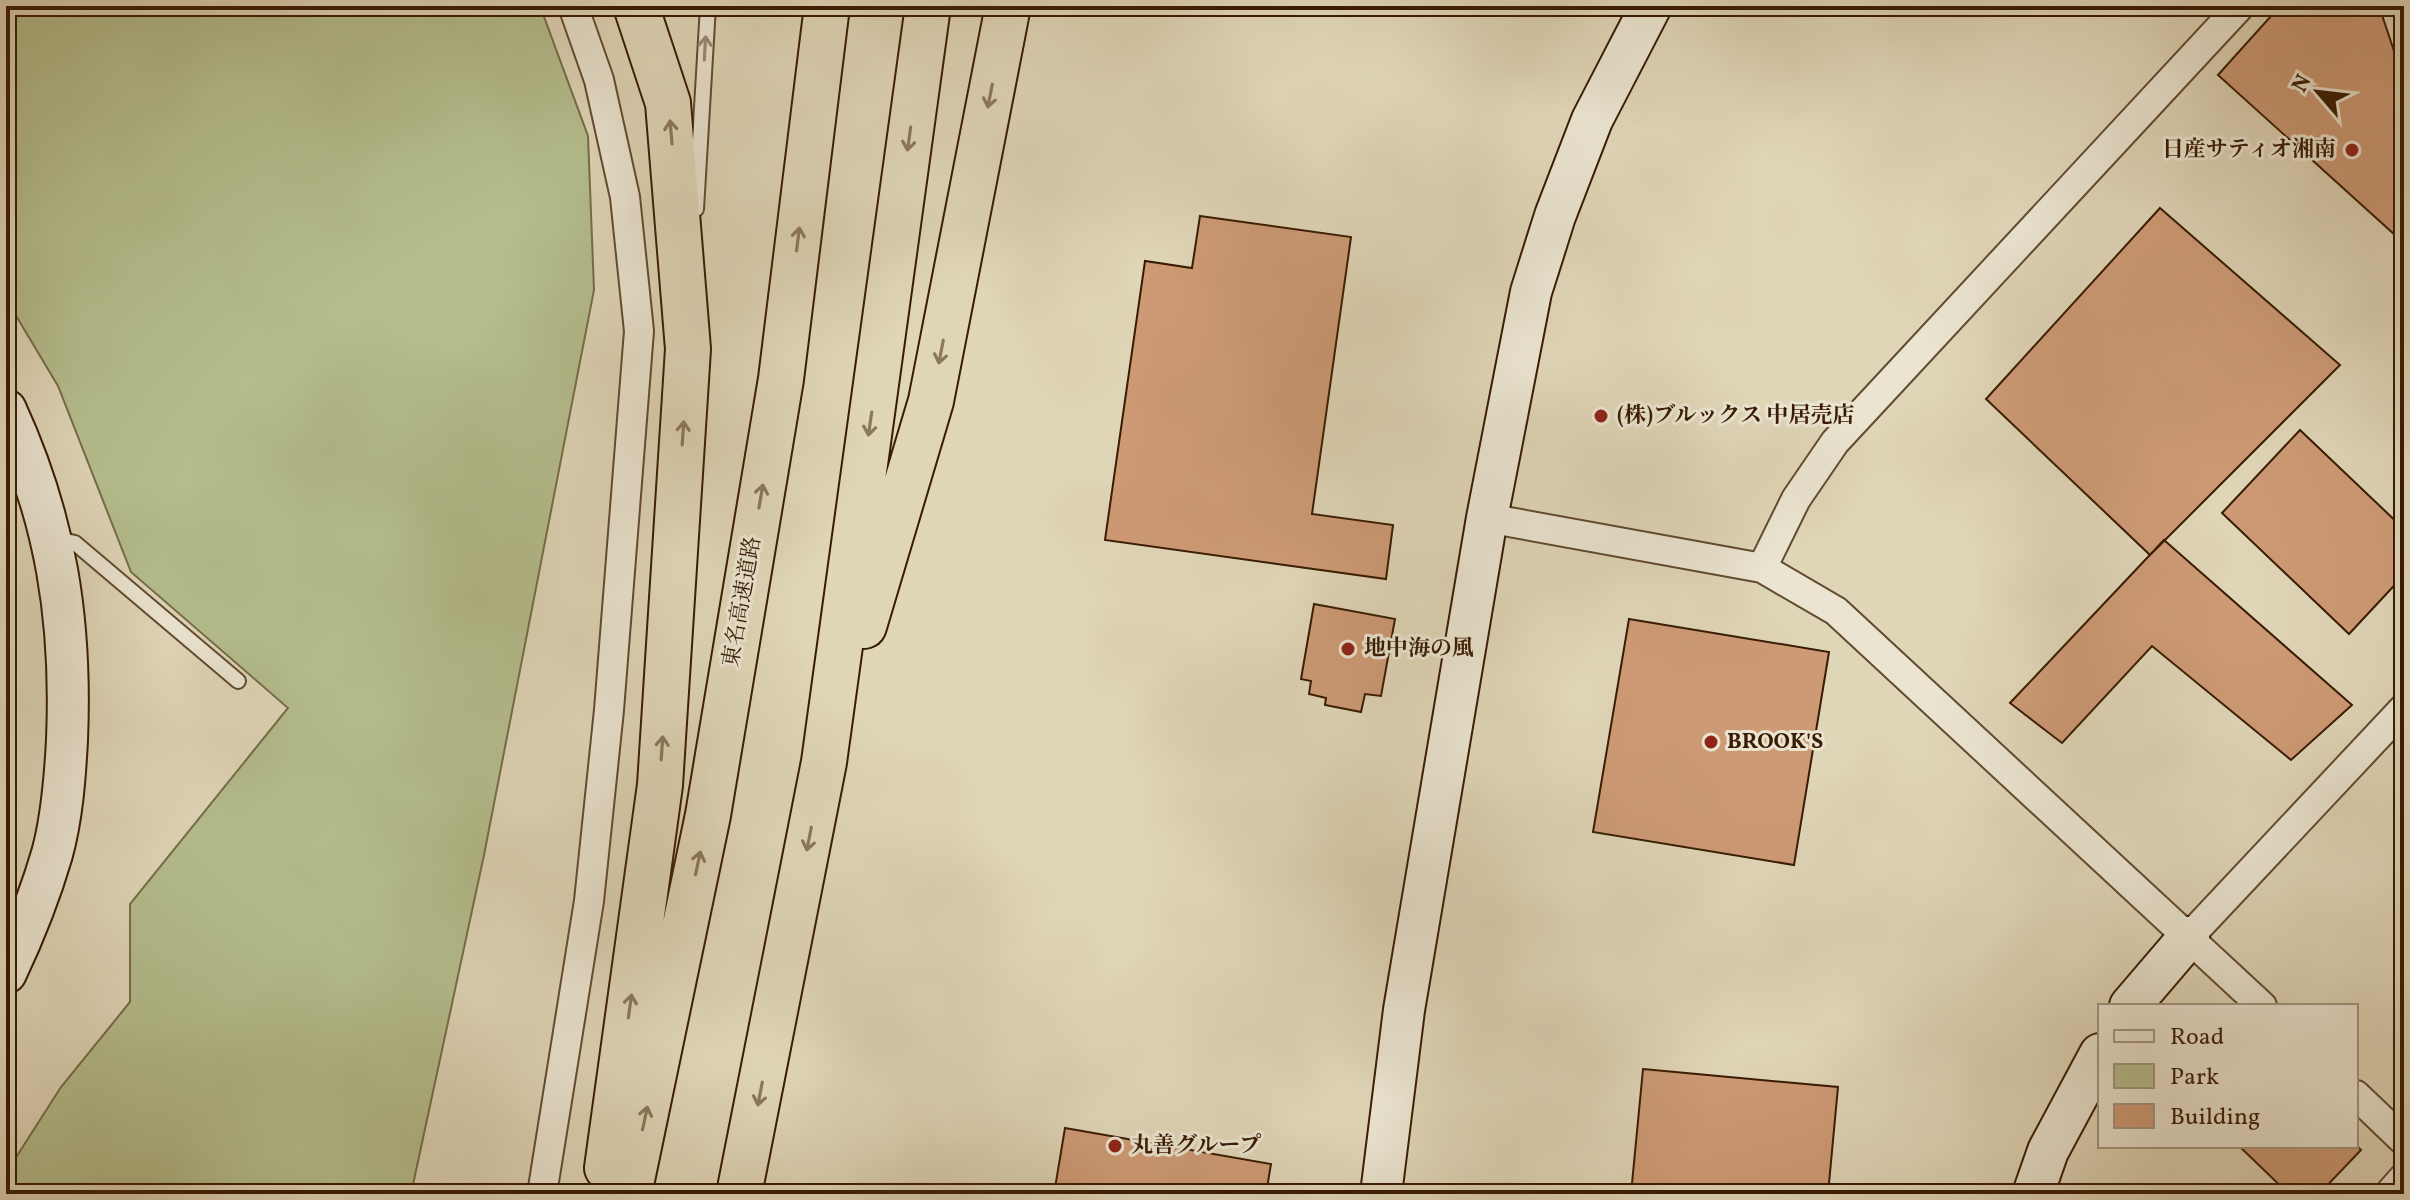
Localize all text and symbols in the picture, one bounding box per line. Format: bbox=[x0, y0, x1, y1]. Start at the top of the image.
one-way arrow bbox=[698, 35, 713, 62]
north arrow bbox=[2278, 52, 2358, 132]
text: N bbox=[2285, 69, 2320, 98]
one-way arrow bbox=[981, 83, 996, 109]
one-way arrow bbox=[663, 119, 678, 146]
one-way arrow bbox=[902, 125, 917, 152]
place label: 日産サティオ湘南 bbox=[2162, 135, 2336, 166]
marker: 日産サティオ湘南 bbox=[2343, 141, 2361, 159]
one-way arrow bbox=[791, 227, 806, 252]
one-way arrow bbox=[932, 339, 947, 364]
place label: (株)ブルックス 中居売店 bbox=[1617, 401, 1855, 432]
marker: (株)ブルックス 中居売店 bbox=[1592, 407, 1610, 425]
one-way arrow bbox=[862, 411, 877, 436]
one-way arrow bbox=[676, 420, 691, 447]
one-way arrow bbox=[754, 484, 769, 510]
street label: 東名高速道路 bbox=[716, 534, 770, 670]
place label: 地中海の風 bbox=[1364, 634, 1474, 665]
marker: 地中海の風 bbox=[1339, 640, 1357, 658]
place label: BROOK'S bbox=[1727, 727, 1823, 758]
marker: BROOK'S bbox=[1702, 733, 1720, 751]
one-way arrow bbox=[655, 735, 670, 762]
one-way arrow bbox=[801, 825, 816, 851]
one-way arrow bbox=[691, 851, 706, 876]
one-way arrow bbox=[622, 993, 637, 1020]
legend bbox=[2098, 1004, 2358, 1148]
text: Road bbox=[2170, 1021, 2224, 1055]
text: Park bbox=[2170, 1061, 2219, 1095]
one-way arrow bbox=[752, 1081, 767, 1106]
text: Building bbox=[2170, 1101, 2260, 1135]
one-way arrow bbox=[638, 1105, 653, 1131]
place label: 丸善グループ bbox=[1131, 1131, 1261, 1162]
marker: 丸善グループ bbox=[1106, 1137, 1124, 1155]

